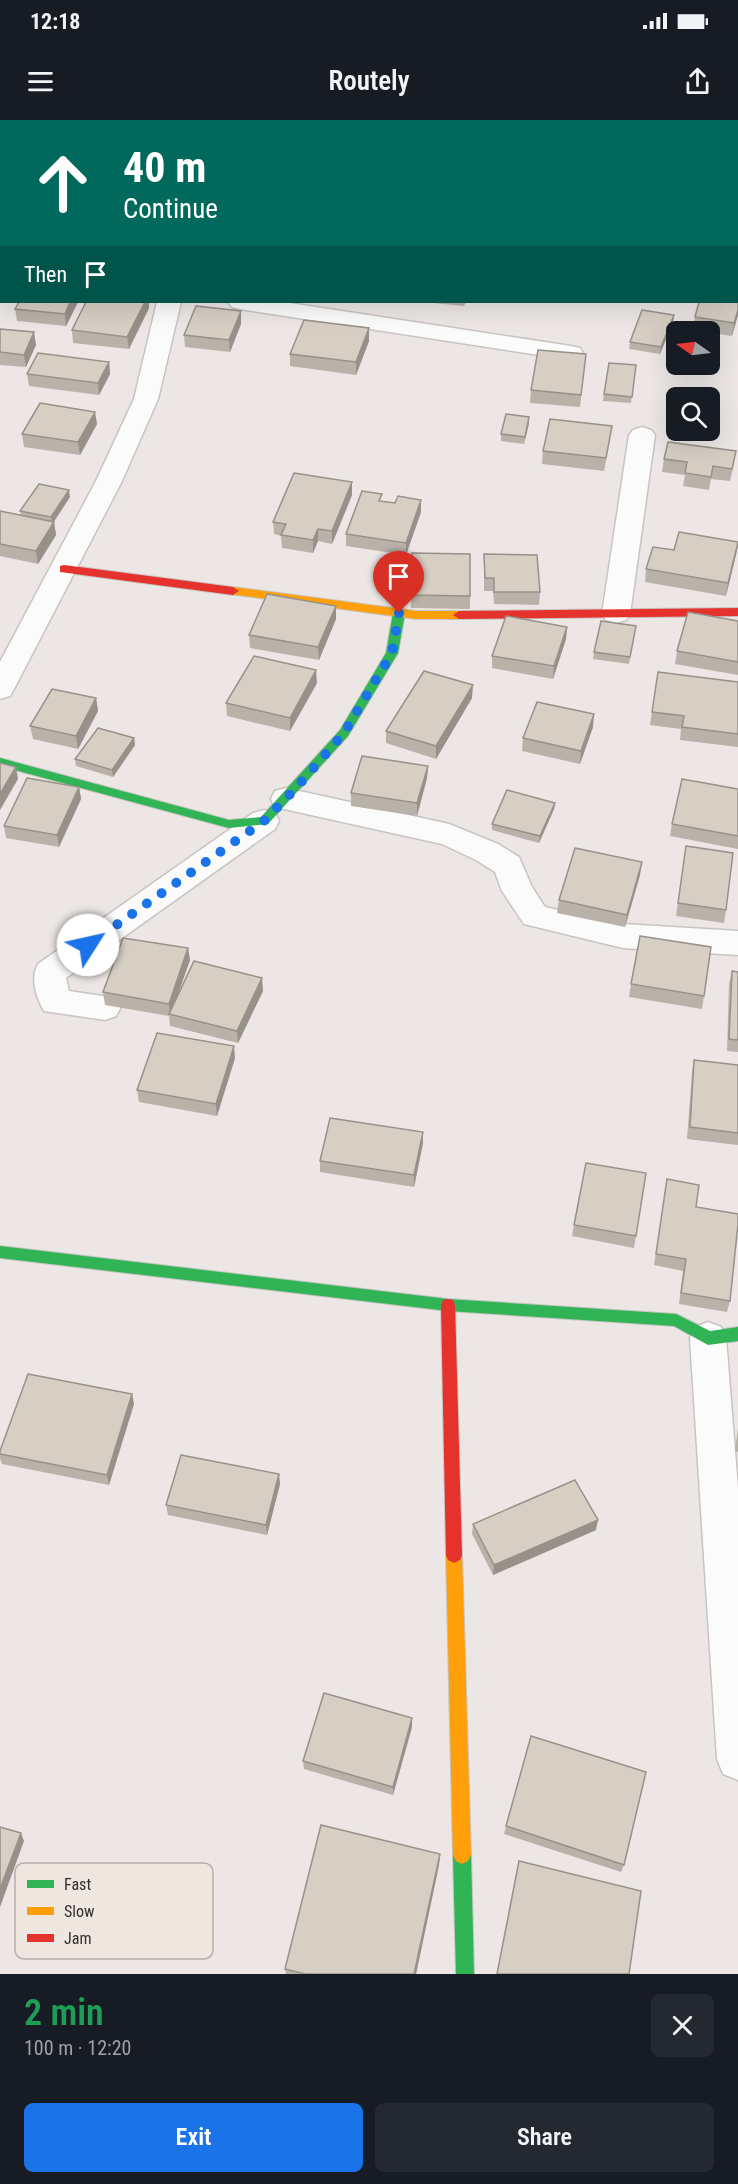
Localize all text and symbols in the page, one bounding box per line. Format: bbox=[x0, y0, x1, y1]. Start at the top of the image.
text: 12:18 bbox=[30, 9, 81, 34]
icon: menu bbox=[24, 65, 57, 98]
text: Routely bbox=[328, 65, 410, 97]
icon: share bbox=[681, 65, 714, 98]
text: 40 m bbox=[123, 143, 206, 192]
icon: ahead bbox=[24, 144, 102, 222]
text: Continue bbox=[123, 193, 218, 225]
icon: arrive bbox=[79, 258, 112, 291]
text: Then bbox=[24, 262, 67, 287]
north arrow bbox=[666, 321, 720, 375]
map controls bbox=[666, 321, 720, 441]
button: search bbox=[666, 387, 720, 441]
pin bbox=[373, 551, 424, 613]
icon: arrive bbox=[382, 560, 415, 593]
position arrow bbox=[56, 913, 120, 977]
legend bbox=[15, 1863, 213, 1959]
text: Fast bbox=[64, 1875, 91, 1894]
text: Slow bbox=[64, 1902, 94, 1921]
text: Jam bbox=[64, 1929, 91, 1948]
text: 2 min bbox=[24, 1992, 104, 2034]
button: close bbox=[651, 1994, 714, 2057]
text: 100 m · 12:20 bbox=[24, 2036, 131, 2060]
button: Exit bbox=[24, 2103, 363, 2172]
button: Share bbox=[375, 2103, 714, 2172]

